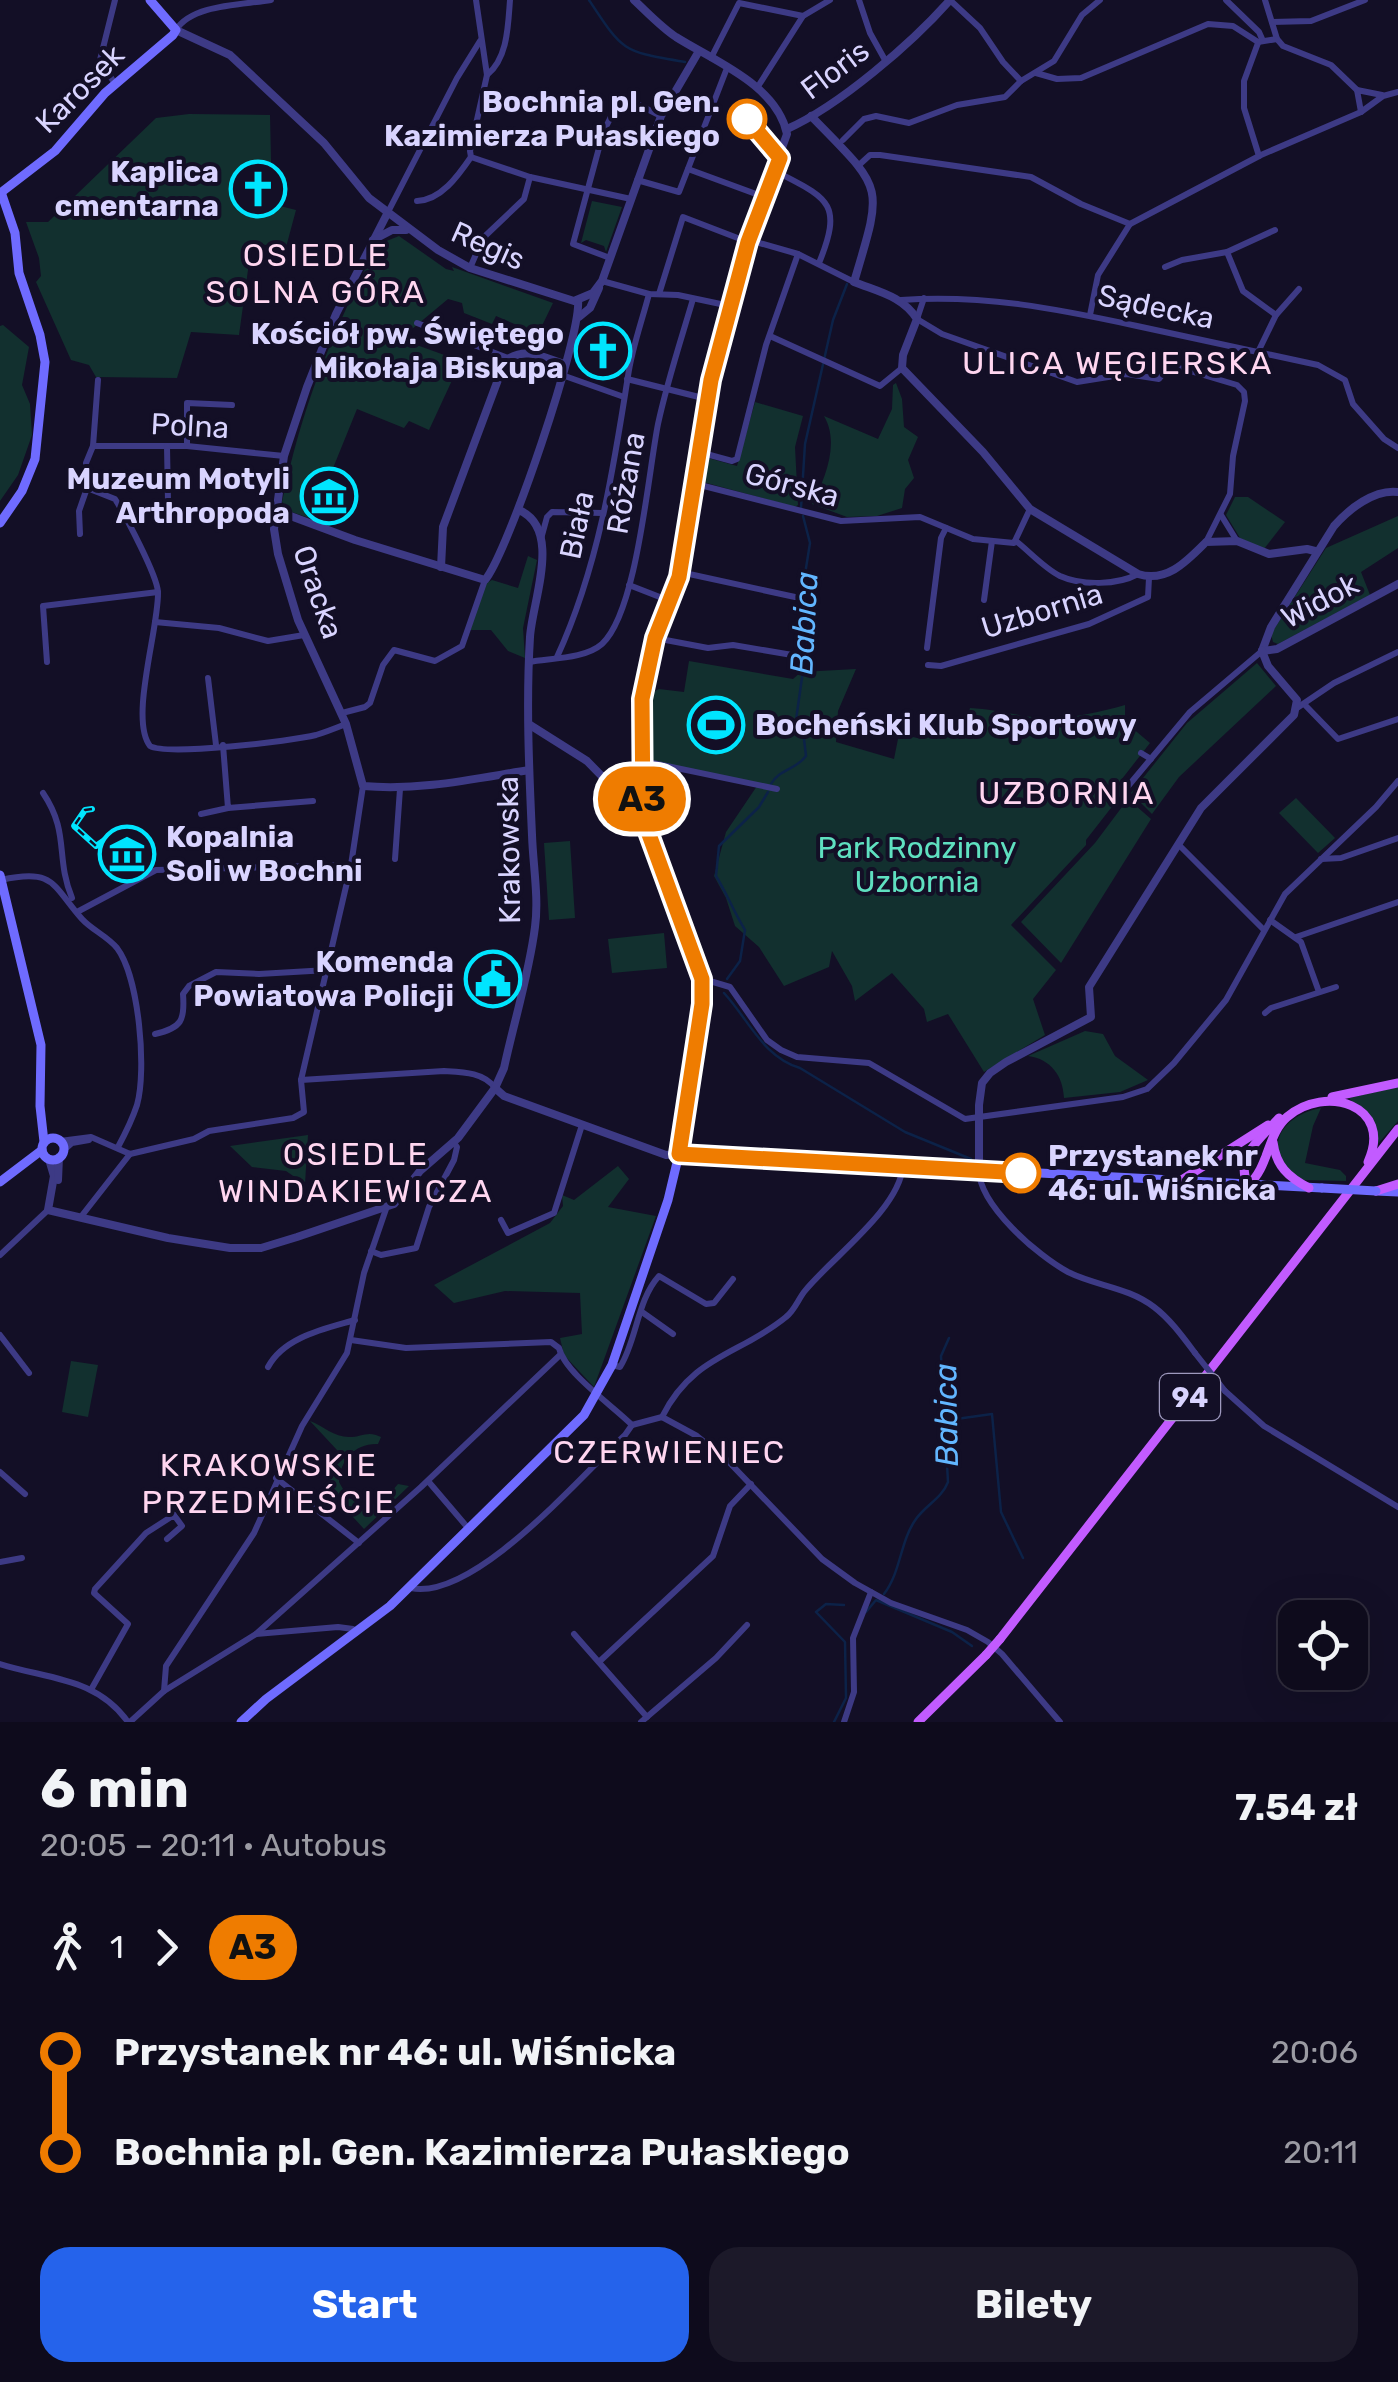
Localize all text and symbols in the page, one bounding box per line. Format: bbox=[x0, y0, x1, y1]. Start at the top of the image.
street label: Floris bbox=[794, 33, 876, 107]
street label: Karosek bbox=[28, 37, 132, 141]
place label: Bochnia pl. Gen. Kazimierza Pułaskiego bbox=[384, 84, 720, 154]
marker: Bochnia pl. Gen. Kazimierza Pułaskiego bbox=[728, 100, 766, 138]
place label: Kaplica cmentarna bbox=[55, 154, 219, 224]
church icon: Kaplica cmentarna bbox=[228, 159, 288, 219]
street label: Regis bbox=[446, 214, 530, 278]
district label: OSIEDLE SOLNA GÓRA bbox=[205, 236, 427, 311]
street label: Sądecka bbox=[1094, 277, 1218, 337]
place label: Kościół pw. Świętego Mikołaja Biskupa bbox=[251, 316, 564, 386]
church icon: Kościół pw. Świętego Mikołaja Biskupa bbox=[573, 321, 633, 381]
district label: ULICA WĘGIERSKA bbox=[962, 344, 1274, 382]
street label: Polna bbox=[150, 406, 230, 446]
street label: Różana bbox=[599, 429, 653, 537]
street label: Górska bbox=[741, 455, 843, 515]
place label: Muzeum Motyli Arthropoda bbox=[66, 461, 290, 531]
museum icon: Muzeum Motyli Arthropoda bbox=[299, 466, 359, 526]
street label: Biała bbox=[552, 488, 602, 562]
street label: Oracka bbox=[285, 541, 351, 643]
street label: Widok bbox=[1275, 566, 1365, 636]
water label: Babica bbox=[782, 570, 826, 676]
street label: Uzbornia bbox=[977, 576, 1107, 646]
sports icon: Bocheński Klub Sportowy bbox=[686, 695, 746, 755]
place label: Bocheński Klub Sportowy bbox=[755, 707, 1137, 743]
line badge: A3 bbox=[597, 766, 687, 832]
district label: UZBORNIA bbox=[978, 774, 1156, 812]
street label: Krakowska bbox=[490, 776, 528, 924]
text: A3 bbox=[618, 778, 666, 820]
place label: Kopalnia Soli w Bochni bbox=[166, 819, 363, 889]
museum icon: Kopalnia Soli w Bochni bbox=[97, 824, 157, 884]
park label: Park Rodzinny Uzbornia bbox=[818, 830, 1016, 900]
place label: Komenda Powiatowa Policji bbox=[193, 944, 454, 1014]
public building icon: Komenda Powiatowa Policji bbox=[463, 949, 523, 1009]
district label: OSIEDLE WINDAKIEWICZA bbox=[218, 1135, 494, 1210]
place label: Przystanek nr 46: ul. Wiśnicka bbox=[1048, 1138, 1276, 1208]
marker: Przystanek nr 46: ul. Wiśnicka bbox=[1002, 1154, 1040, 1192]
water label: Babica bbox=[926, 1363, 966, 1467]
road number: 94 bbox=[1160, 1374, 1220, 1420]
district label: CZERWIENIEC bbox=[553, 1433, 787, 1471]
district label: KRAKOWSKIE PRZEDMIEŚCIE bbox=[141, 1446, 397, 1521]
map controls bbox=[1278, 1600, 1368, 1690]
button: locate bbox=[1278, 1600, 1368, 1690]
text: 6 min bbox=[40, 1756, 189, 1821]
text: 7.54 zł bbox=[1235, 1784, 1358, 1830]
text: 20:05 – 20:11 · Autobus bbox=[40, 1826, 387, 1864]
icon: walk bbox=[40, 1920, 95, 1975]
icon: forward bbox=[139, 1920, 194, 1975]
text: A3 bbox=[229, 1926, 277, 1968]
text: 1 bbox=[110, 1928, 124, 1966]
text: Przystanek nr 46: ul. Wiśnicka bbox=[114, 2029, 676, 2075]
text: 20:06 bbox=[1271, 2033, 1358, 2071]
text: Bochnia pl. Gen. Kazimierza Pułaskiego bbox=[114, 2129, 850, 2175]
text: 20:11 bbox=[1283, 2133, 1358, 2171]
button: Start bbox=[40, 2247, 689, 2362]
button: Bilety bbox=[709, 2247, 1358, 2362]

